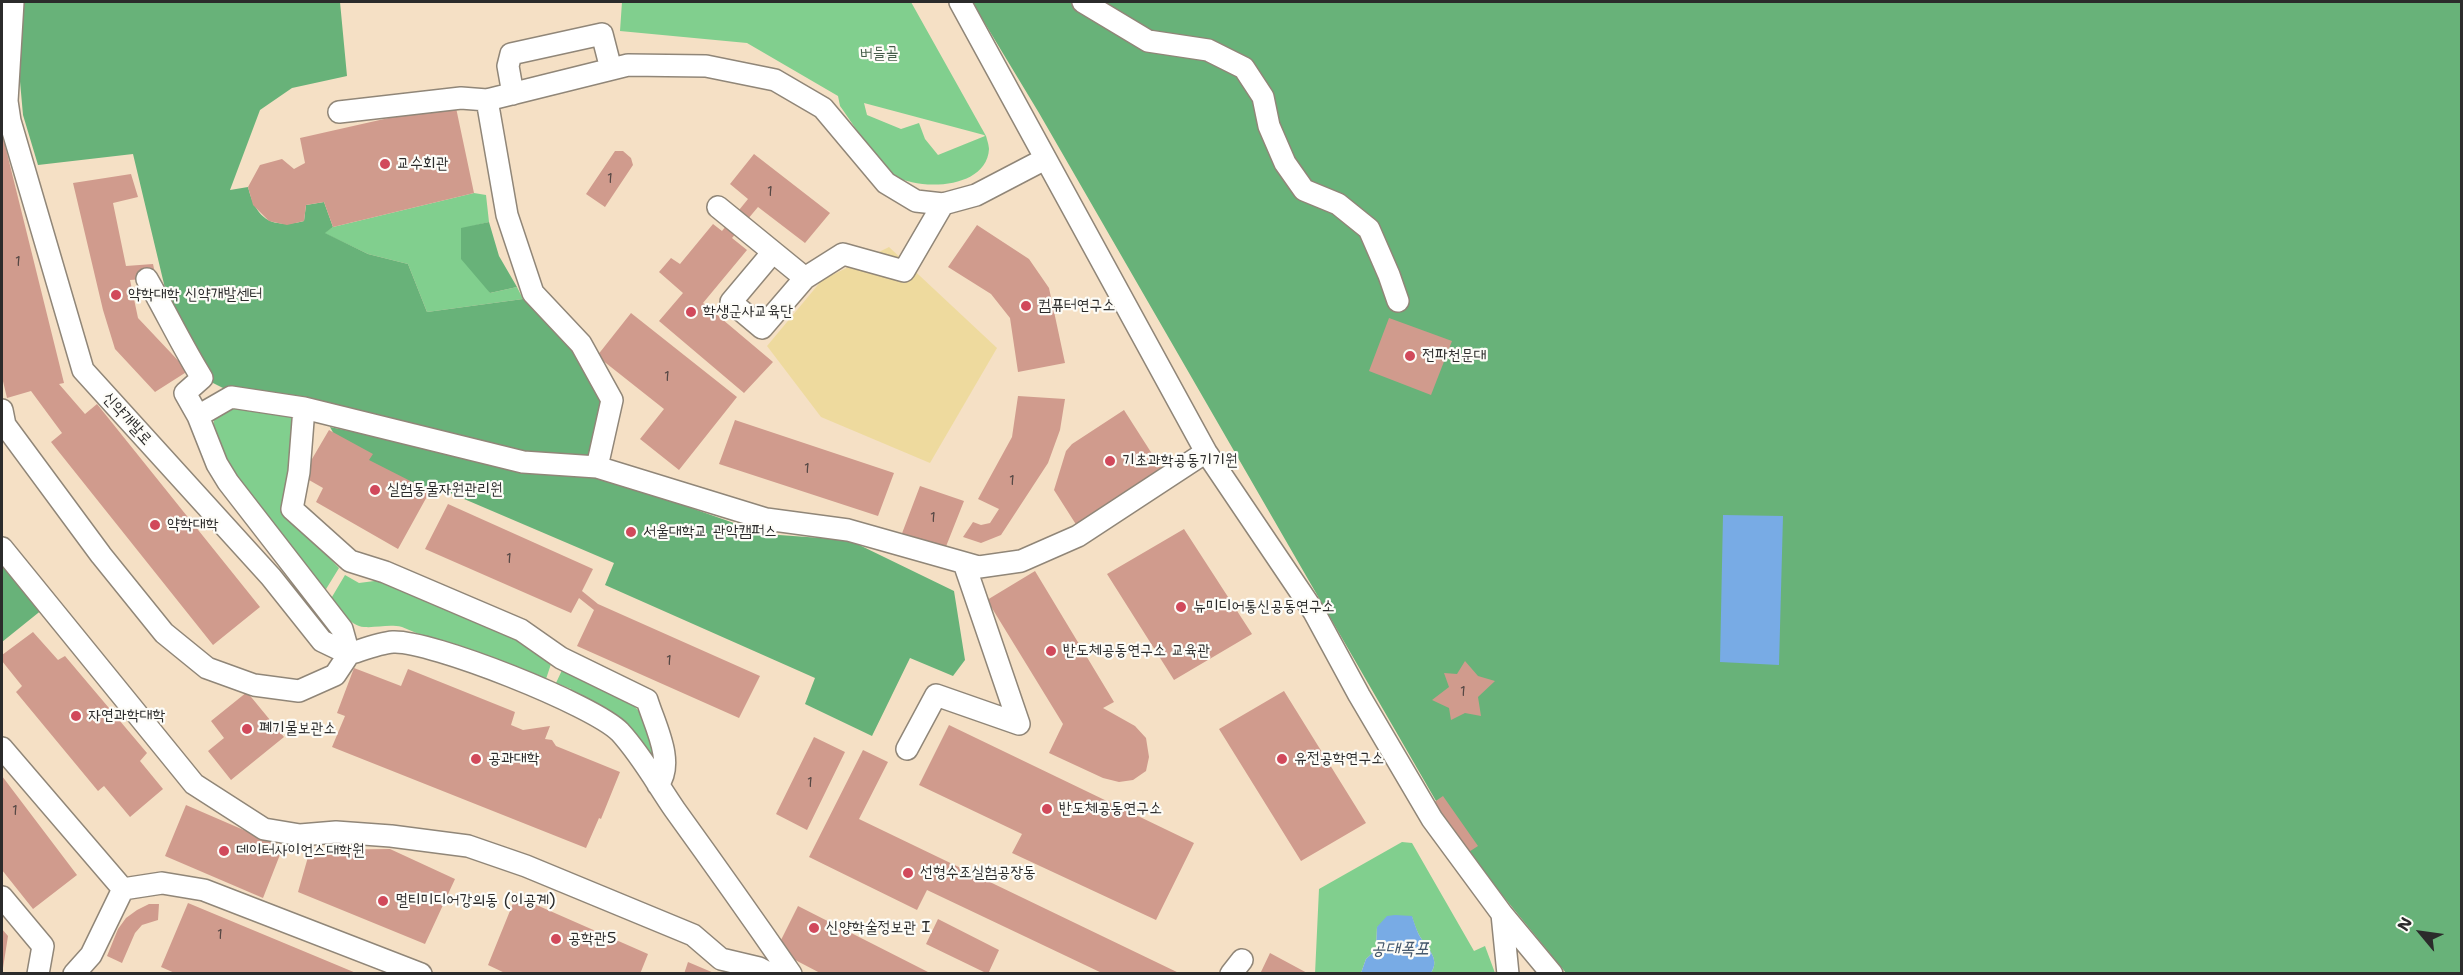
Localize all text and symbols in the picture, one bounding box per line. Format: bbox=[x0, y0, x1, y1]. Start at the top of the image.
park label: 버들골 bbox=[860, 44, 898, 64]
place label: 교수회관 bbox=[397, 154, 448, 174]
marker: 교수회관 bbox=[378, 157, 392, 171]
house number: 1 bbox=[607, 171, 613, 187]
house number: 1 bbox=[767, 184, 773, 200]
house number: 1 bbox=[15, 254, 21, 270]
place label: 약학대학 신약개발센터 bbox=[128, 285, 262, 305]
marker: 약학대학 신약개발센터 bbox=[109, 288, 123, 302]
place label: 컴퓨터연구소 bbox=[1038, 296, 1115, 316]
marker: 컴퓨터연구소 bbox=[1019, 299, 1033, 313]
place label: 학생군사교육단 bbox=[703, 302, 793, 322]
marker: 학생군사교육단 bbox=[684, 305, 698, 319]
place label: 전파천문대 bbox=[1422, 346, 1486, 366]
marker: 전파천문대 bbox=[1403, 349, 1417, 363]
house number: 1 bbox=[664, 369, 670, 385]
street label: 신약개발로 bbox=[98, 389, 156, 449]
place label: 기초과학공동기기원 bbox=[1122, 451, 1238, 471]
marker: 기초과학공동기기원 bbox=[1103, 454, 1117, 468]
house number: 1 bbox=[804, 461, 810, 477]
house number: 1 bbox=[1009, 473, 1015, 489]
place label: 실험동물자원관리원 bbox=[387, 480, 503, 500]
marker: 실험동물자원관리원 bbox=[368, 483, 382, 497]
house number: 1 bbox=[930, 510, 936, 526]
place label: 약학대학 bbox=[167, 515, 218, 535]
marker: 약학대학 bbox=[148, 518, 162, 532]
place label: 서울대학교 관악캠퍼스 bbox=[643, 522, 777, 542]
marker: 서울대학교 관악캠퍼스 bbox=[624, 525, 638, 539]
house number: 1 bbox=[506, 551, 512, 567]
place label: 뉴미디어통신공동연구소 bbox=[1193, 597, 1335, 617]
marker: 뉴미디어통신공동연구소 bbox=[1174, 600, 1188, 614]
place label: 반도체공동연구소 교육관 bbox=[1063, 641, 1210, 661]
marker: 반도체공동연구소 교육관 bbox=[1044, 644, 1058, 658]
house number: 1 bbox=[666, 653, 672, 669]
house number: 1 bbox=[1460, 684, 1466, 700]
place label: 자연과학대학 bbox=[88, 706, 165, 726]
marker: 자연과학대학 bbox=[69, 709, 83, 723]
place label: 폐기물보관소 bbox=[259, 719, 336, 739]
marker: 폐기물보관소 bbox=[240, 722, 254, 736]
place label: 공과대학 bbox=[488, 749, 540, 769]
place label: 유전공학연구소 bbox=[1294, 749, 1384, 769]
marker: 공과대학 bbox=[469, 752, 483, 766]
marker: 유전공학연구소 bbox=[1275, 752, 1289, 766]
house number: 1 bbox=[807, 775, 813, 791]
place label: 반도체공동연구소 bbox=[1059, 799, 1162, 819]
marker: 반도체공동연구소 bbox=[1040, 802, 1054, 816]
house number: 1 bbox=[12, 803, 18, 819]
place label: 데이터사이언스대학원 bbox=[236, 841, 365, 861]
marker: 데이터사이언스대학원 bbox=[217, 844, 231, 858]
place label: 선형수조실험공장동 bbox=[920, 863, 1036, 883]
marker: 선형수조실험공장동 bbox=[901, 866, 915, 880]
place label: 멀티미디어강의동 (이공계) bbox=[395, 891, 556, 911]
marker: 멀티미디어강의동 (이공계) bbox=[376, 894, 390, 908]
north arrow bbox=[2391, 903, 2451, 963]
text: N bbox=[2393, 913, 2417, 935]
place label: 신양학술정보관 I bbox=[826, 918, 930, 938]
marker: 신양학술정보관 I bbox=[807, 921, 821, 935]
house number: 1 bbox=[217, 927, 223, 943]
place label: 공학관5 bbox=[568, 929, 616, 949]
marker: 공학관5 bbox=[549, 932, 563, 946]
water label: 공대폭포 bbox=[1371, 938, 1429, 960]

